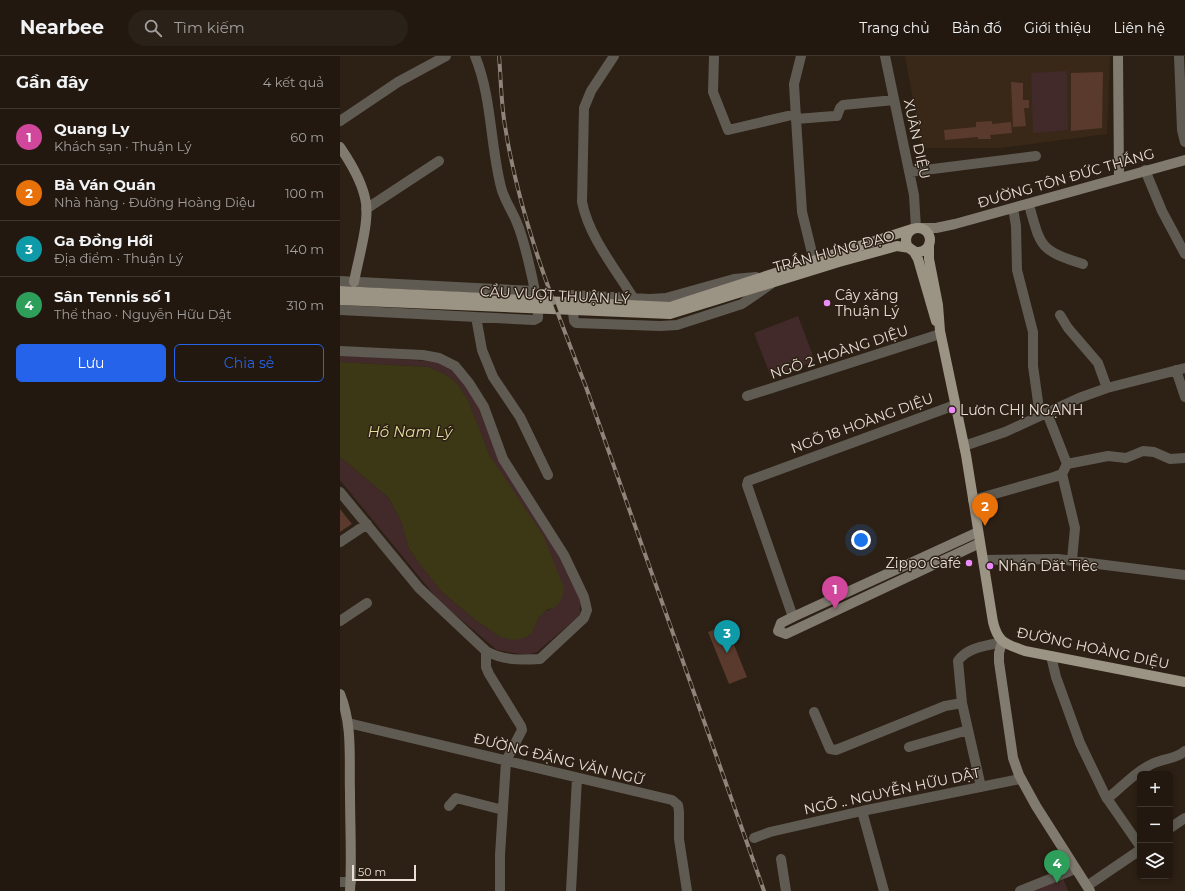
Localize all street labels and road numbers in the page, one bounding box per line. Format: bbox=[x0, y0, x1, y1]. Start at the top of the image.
street label: XUÂN DIỆU bbox=[900, 97, 934, 181]
street label: ĐƯỜNG TÔN ĐỨC THẮNG bbox=[975, 143, 1157, 212]
street label: TRẦN HƯNG ĐẠO bbox=[771, 225, 897, 276]
street label: CẦU VƯỢT THUẬN LÝ bbox=[480, 281, 631, 308]
street label: NGÕ 2 HOÀNG DIỆU bbox=[768, 321, 910, 383]
street label: NGÕ 18 HOÀNG DIỆU bbox=[788, 389, 936, 457]
street label: ĐƯỜNG HOÀNG DIỆU bbox=[1015, 623, 1171, 673]
street label: ĐƯỜNG ĐẶNG VĂN NGỮ bbox=[472, 729, 646, 789]
street label: NGÕ .. NGUYỄN HỮU DẬT bbox=[802, 763, 982, 818]

